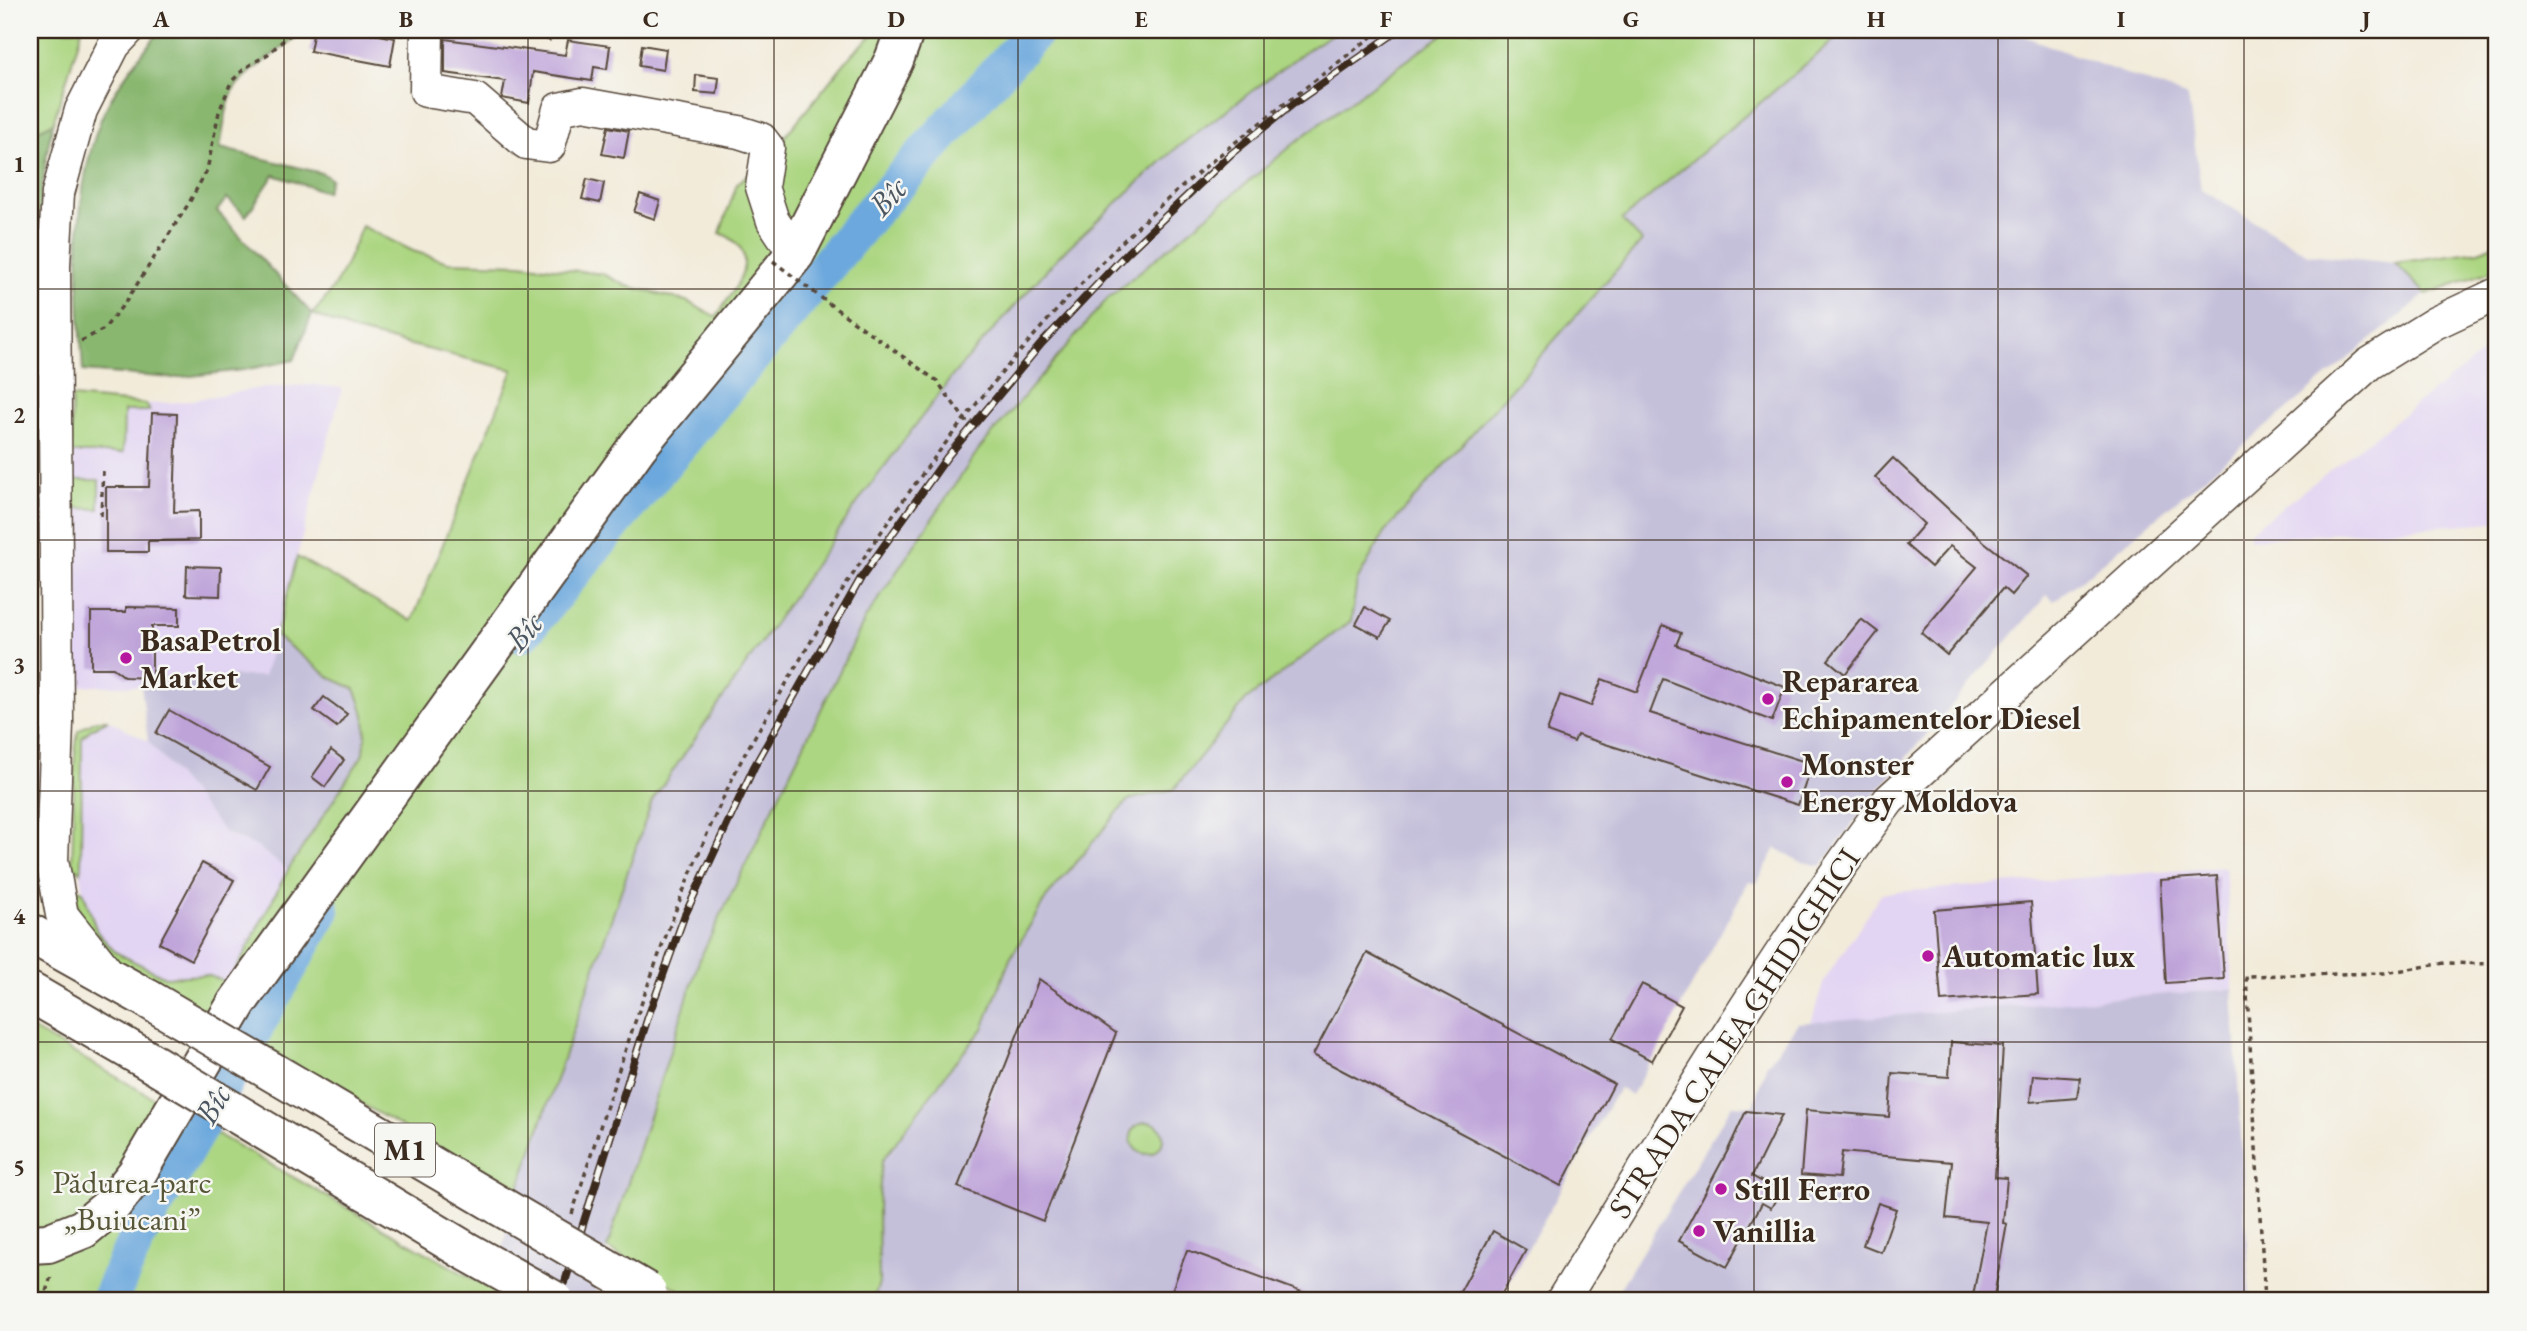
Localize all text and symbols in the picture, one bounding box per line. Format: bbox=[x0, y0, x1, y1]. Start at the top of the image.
text: A bbox=[152, 4, 170, 34]
text: B bbox=[399, 4, 413, 34]
text: C bbox=[643, 4, 659, 34]
text: D bbox=[887, 4, 905, 34]
text: E bbox=[1134, 4, 1148, 34]
text: F bbox=[1380, 4, 1393, 34]
text: G bbox=[1623, 4, 1639, 34]
text: H bbox=[1867, 4, 1885, 34]
text: I bbox=[2117, 4, 2125, 34]
text: J bbox=[2360, 4, 2371, 34]
text: 1 bbox=[13, 149, 25, 179]
water label: Bîc bbox=[858, 167, 917, 226]
text: 2 bbox=[13, 400, 25, 430]
water label: Bîc bbox=[494, 602, 553, 661]
place label: BasaPetrol Market bbox=[140, 619, 281, 698]
text: 3 bbox=[13, 650, 25, 680]
marker: BasaPetrol Market bbox=[118, 650, 134, 666]
place label: Repararea Echipamentelor Diesel bbox=[1782, 660, 2081, 739]
marker: Repararea Echipamentelor Diesel bbox=[1760, 691, 1776, 707]
place label: Monster Energy Moldova bbox=[1801, 743, 2018, 822]
marker: Monster Energy Moldova bbox=[1779, 774, 1795, 790]
street label: STRADA CALEA GHIDIGHICI bbox=[1598, 840, 1870, 1226]
text: 4 bbox=[13, 901, 26, 931]
place label: Automatic lux bbox=[1941, 935, 2135, 977]
marker: Automatic lux bbox=[1920, 948, 1936, 964]
water label: Bîc bbox=[184, 1076, 241, 1132]
road number: M1 bbox=[375, 1124, 435, 1176]
text: 5 bbox=[13, 1152, 25, 1182]
park label: Pădurea-parc „Buiucani” bbox=[52, 1161, 212, 1240]
place label: Still Ferro bbox=[1735, 1168, 1870, 1210]
marker: Still Ferro bbox=[1713, 1181, 1729, 1197]
place label: Vanillia bbox=[1713, 1210, 1816, 1252]
marker: Vanillia bbox=[1691, 1223, 1707, 1239]

